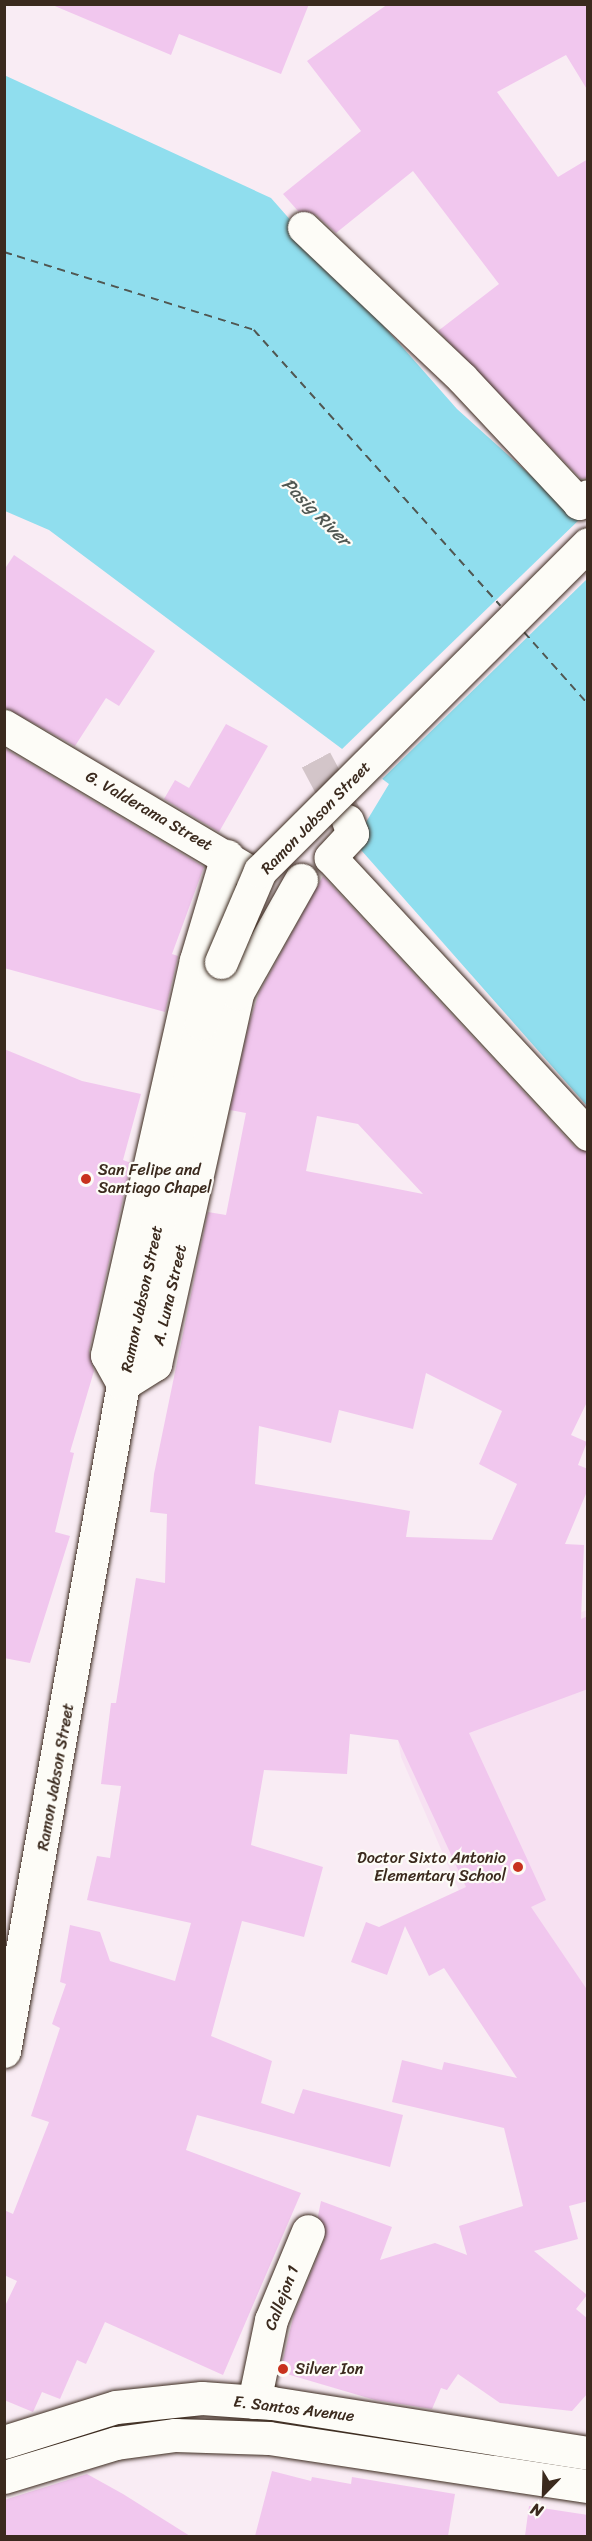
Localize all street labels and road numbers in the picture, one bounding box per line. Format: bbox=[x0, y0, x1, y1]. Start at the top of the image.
street label: Ramon Jabson Street bbox=[257, 757, 375, 879]
street label: G. Valderama Street bbox=[83, 767, 215, 855]
street label: Ramon Jabson Street bbox=[117, 1224, 167, 1374]
street label: A. Luna Street bbox=[149, 1243, 191, 1347]
street label: Ramon Jabson Street bbox=[34, 1701, 78, 1853]
street label: Callejon 1 bbox=[261, 2263, 303, 2333]
street label: E. Santos Avenue bbox=[233, 2392, 355, 2426]

